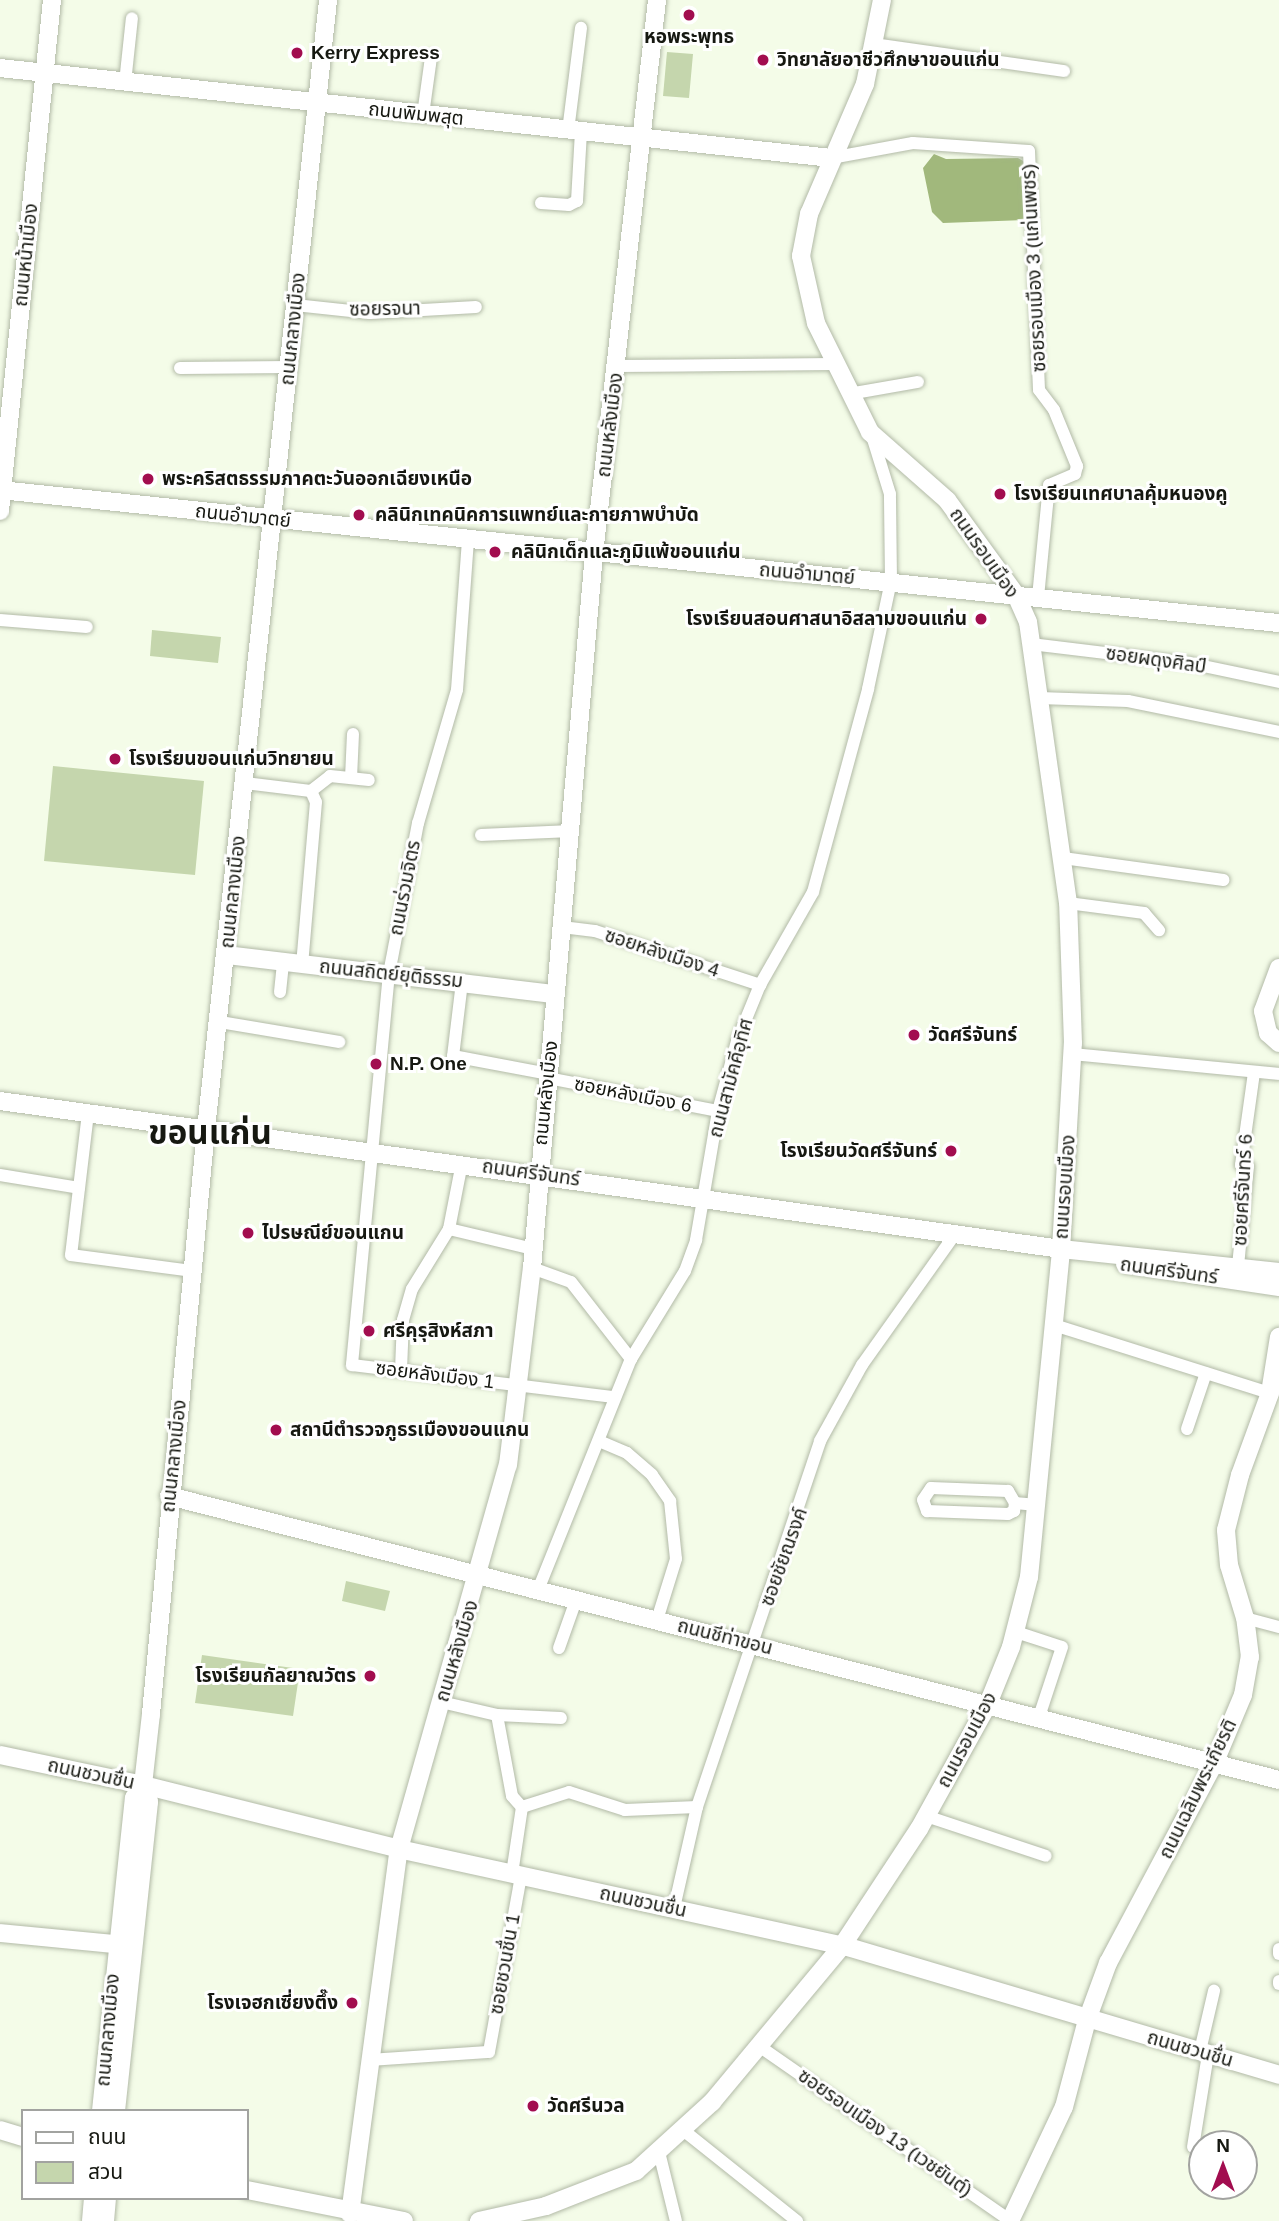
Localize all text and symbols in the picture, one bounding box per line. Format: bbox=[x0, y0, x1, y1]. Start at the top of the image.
marker: หอพระพุทธ bbox=[681, 7, 697, 23]
place label: หอพระพุทธ bbox=[644, 26, 734, 48]
place label: Kerry Express bbox=[311, 42, 440, 64]
marker: Kerry Express bbox=[289, 45, 305, 61]
place label: วิทยาลัยอาชีวศึกษาขอนแก่น bbox=[777, 49, 1000, 71]
marker: วิทยาลัยอาชีวศึกษาขอนแก่น bbox=[755, 52, 771, 68]
street label: ถนนพิมพสุต bbox=[367, 98, 465, 130]
street label: ซอยรอบเมือง 3 (แก่นเพชร) bbox=[1017, 163, 1051, 373]
street label: ถนนหน้าเมือง bbox=[9, 202, 43, 308]
street label: ถนนกลางเมือง bbox=[276, 271, 310, 387]
street label: ซอยรจนา bbox=[349, 297, 421, 321]
street label: ถนนหลังเมือง bbox=[592, 371, 628, 479]
place label: พระคริสตธรรมภาคตะวันออกเฉียงเหนือ bbox=[162, 468, 472, 490]
marker: พระคริสตธรรมภาคตะวันออกเฉียงเหนือ bbox=[140, 471, 156, 487]
place label: โรงเรียนเทศบาลคุ้มหนองคู bbox=[1014, 483, 1228, 505]
marker: โรงเรียนเทศบาลคุ้มหนองคู bbox=[992, 486, 1008, 502]
street label: ถนนอำมาตย์ bbox=[194, 500, 292, 532]
place label: คลินิกเทคนิคการแพทย์และกายภาพบำบัด bbox=[375, 504, 699, 526]
street label: ถนนรอบเมือง bbox=[945, 504, 1023, 602]
marker: คลินิกเทคนิคการแพทย์และกายภาพบำบัด bbox=[349, 505, 369, 525]
place label: คลินิกเด็กและภูมิแพ้ขอนแก่น bbox=[511, 541, 741, 563]
marker: คลินิกเด็กและภูมิแพ้ขอนแก่น bbox=[485, 542, 505, 562]
street label: ถนนอำมาตย์ bbox=[758, 558, 856, 590]
place label: โรงเรียนสอนศาสนาอิสลามขอนแก่น bbox=[686, 608, 967, 630]
marker: โรงเรียนสอนศาสนาอิสลามขอนแก่น bbox=[973, 611, 989, 627]
street label: ซอยผดุงศิลป์ bbox=[1104, 642, 1208, 678]
place label: โรงเรียนขอนแก่นวิทยายน bbox=[129, 748, 334, 770]
marker: โรงเรียนขอนแก่นวิทยายน bbox=[107, 751, 123, 767]
street label: ถนนกลางเมือง bbox=[216, 834, 250, 950]
street label: ถนนร่วมจิตร bbox=[385, 838, 425, 938]
street label: ซอยหลังเมือง 4 bbox=[602, 924, 722, 982]
street label: ถนนสถิตย์ยุติธรรม bbox=[318, 955, 464, 993]
street label: ถนนสามัคคีอุทิศ bbox=[704, 1016, 758, 1140]
place label: วัดศรีจันทร์ bbox=[928, 1024, 1017, 1046]
marker: วัดศรีจันทร์ bbox=[906, 1027, 922, 1043]
street label: ถนนหลังเมือง bbox=[529, 1039, 563, 1147]
place label: N.P. One bbox=[390, 1053, 467, 1075]
marker: N.P. One bbox=[368, 1056, 384, 1072]
street label: ซอยหลังเมือง 6 bbox=[572, 1072, 694, 1118]
district label: ขอนแก่น bbox=[148, 1113, 272, 1153]
street label: ซอยศรีจันทร์ 6 bbox=[1229, 1133, 1257, 1247]
street label: ถนนรอบเมือง bbox=[1050, 1134, 1080, 1240]
place label: โรงเรียนวัดศรีจันทร์ bbox=[780, 1140, 937, 1162]
marker: โรงเรียนวัดศรีจันทร์ bbox=[943, 1143, 959, 1159]
street label: ถนนศรีจันทร์ bbox=[481, 1155, 581, 1191]
place label: ไปรษณีย์ขอนแกน bbox=[262, 1222, 404, 1244]
marker: ไปรษณีย์ขอนแกน bbox=[240, 1225, 256, 1241]
street label: ถนนศรีจันทร์ bbox=[1119, 1253, 1219, 1289]
place label: ศรีคุรุสิงห์สภา bbox=[383, 1320, 493, 1342]
marker: ศรีคุรุสิงห์สภา bbox=[361, 1323, 377, 1339]
street label: ซอยหลังเมือง 1 bbox=[374, 1356, 496, 1394]
street label: ถนนกลางเมือง bbox=[157, 1398, 191, 1514]
place label: สถานีตำรวจภูธรเมืองขอนแกน bbox=[290, 1419, 529, 1441]
marker: สถานีตำรวจภูธรเมืองขอนแกน bbox=[268, 1422, 284, 1438]
street label: ซอยชัยณรงค์ bbox=[756, 1505, 812, 1609]
street label: ถนนหลังเมือง bbox=[431, 1597, 483, 1705]
street label: ถนนชีท่าขอน bbox=[675, 1614, 775, 1660]
place label: โรงเรียนกัลยาณวัตร bbox=[195, 1665, 356, 1687]
marker: โรงเรียนกัลยาณวัตร bbox=[362, 1668, 378, 1684]
street label: ถนนรอบเมือง bbox=[932, 1688, 1002, 1792]
street label: ถนนเฉลิมพระเกียรติ bbox=[1154, 1715, 1242, 1863]
street label: ถนนชวนชื่น bbox=[45, 1754, 137, 1794]
street label: ถนนชวนชื่น bbox=[597, 1882, 689, 1922]
street label: ซอยชวนชื่น 1 bbox=[485, 1912, 525, 2016]
street label: ถนนกลางเมือง bbox=[92, 1973, 124, 2087]
place label: โรงเจฮกเซี่ยงตึ๊ง bbox=[207, 1992, 338, 2014]
marker: โรงเจฮกเซี่ยงตึ๊ง bbox=[344, 1995, 360, 2011]
street label: ถนนชวนชื่น bbox=[1144, 2026, 1236, 2072]
street label: ซอยรอบเมือง 13 (เวชยันต์) bbox=[794, 2064, 976, 2202]
place label: วัดศรีนวล bbox=[547, 2095, 625, 2117]
marker: วัดศรีนวล bbox=[525, 2098, 541, 2114]
legend bbox=[21, 2109, 248, 2200]
text: ถนน bbox=[88, 2125, 126, 2148]
north arrow bbox=[1188, 2130, 1258, 2200]
text: N bbox=[1216, 2135, 1230, 2156]
text: สวน bbox=[88, 2160, 123, 2183]

